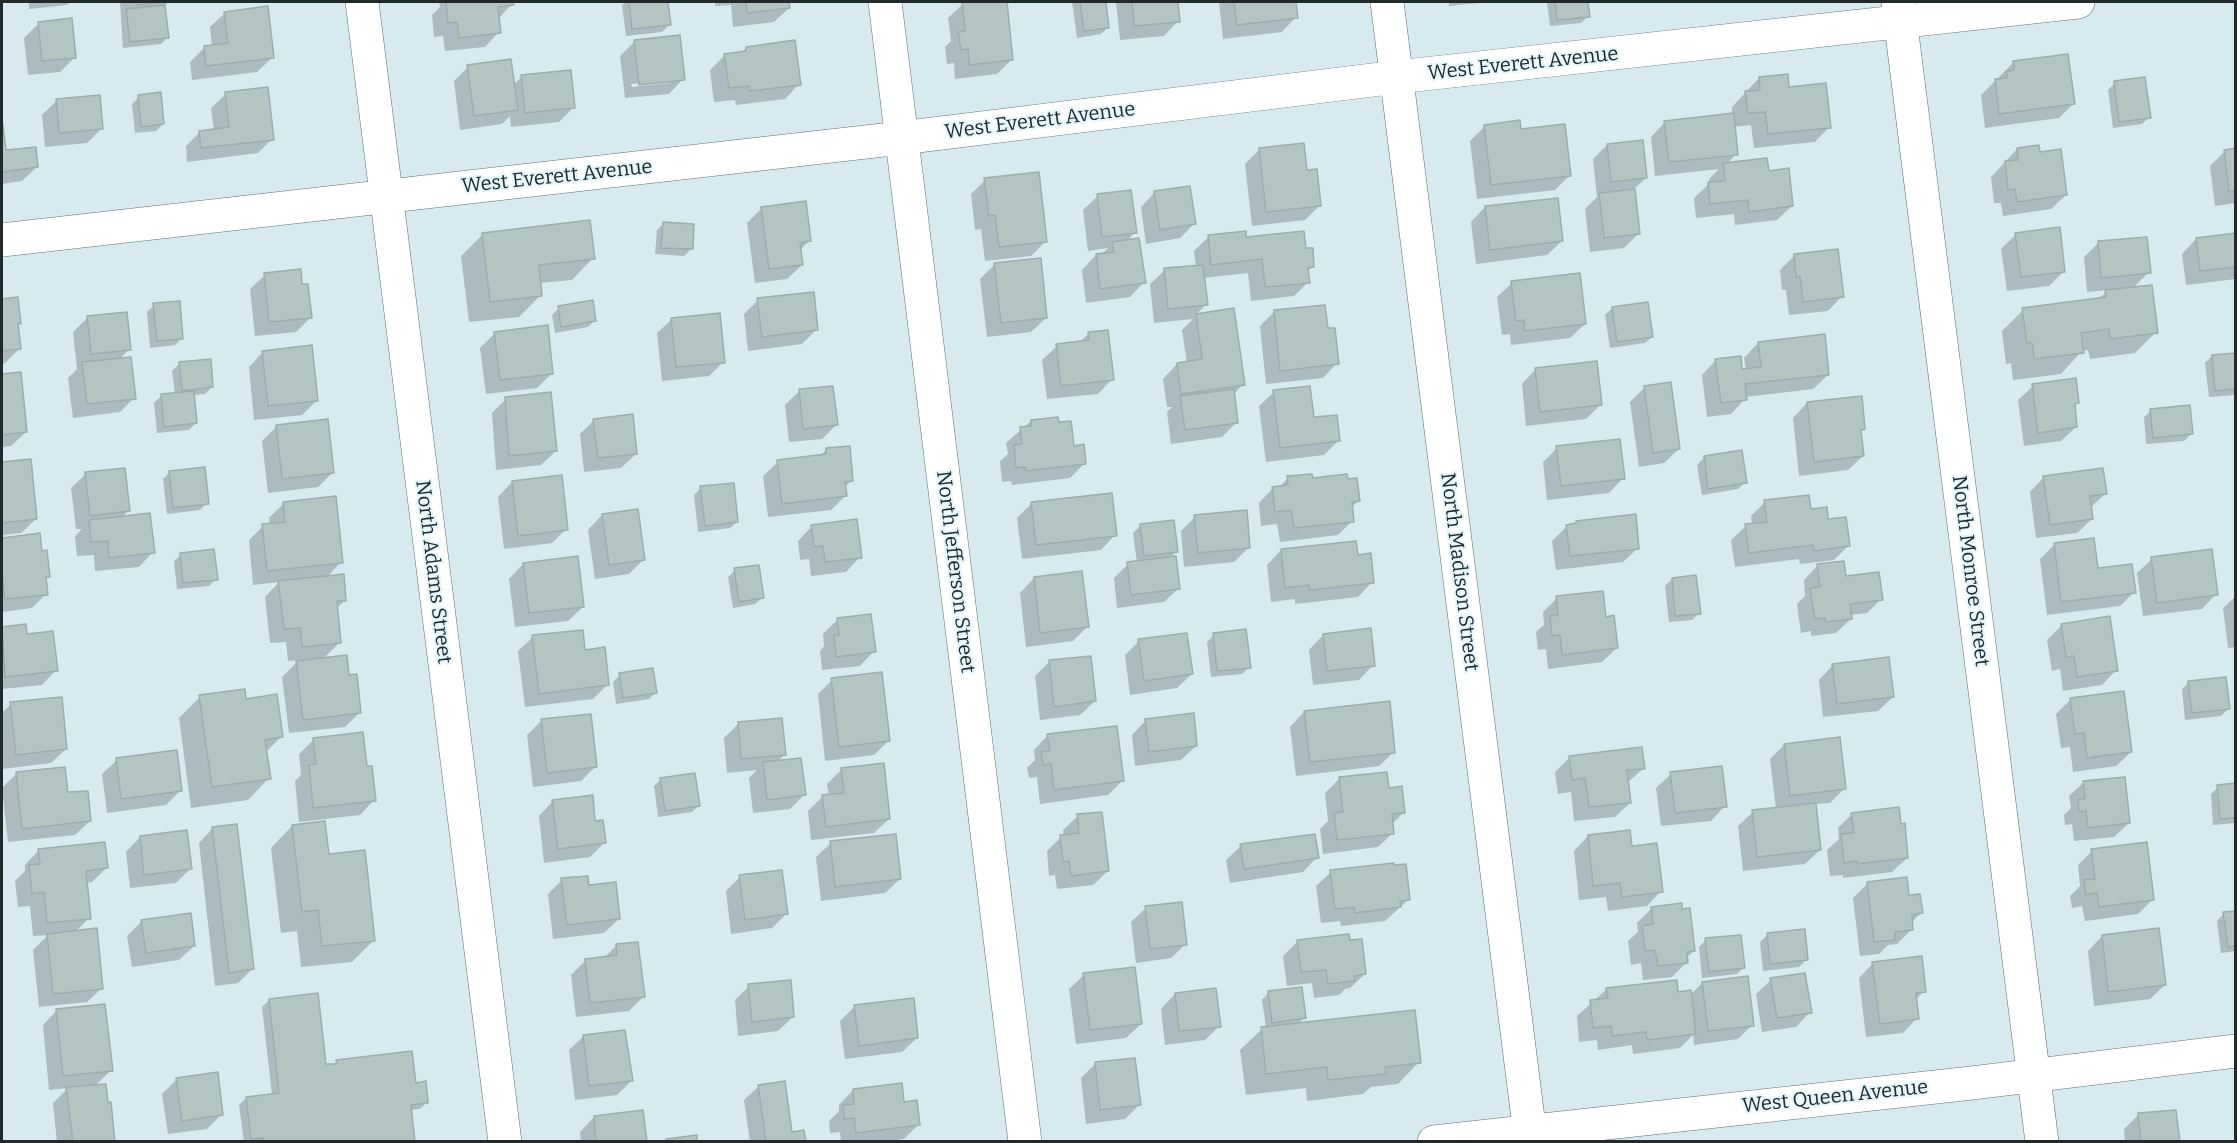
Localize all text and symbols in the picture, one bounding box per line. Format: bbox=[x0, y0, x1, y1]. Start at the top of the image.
street label: West Everett Avenue bbox=[1426, 42, 1620, 86]
street label: West Everett Avenue bbox=[943, 97, 1137, 145]
street label: West Everett Avenue bbox=[460, 155, 654, 199]
street label: North Jefferson Street bbox=[931, 469, 979, 675]
street label: North Madison Street bbox=[1435, 471, 1483, 673]
street label: North Monroe Street bbox=[1946, 474, 1994, 668]
street label: North Adams Street bbox=[410, 479, 456, 665]
street label: West Queen Avenue bbox=[1741, 1075, 1929, 1119]

